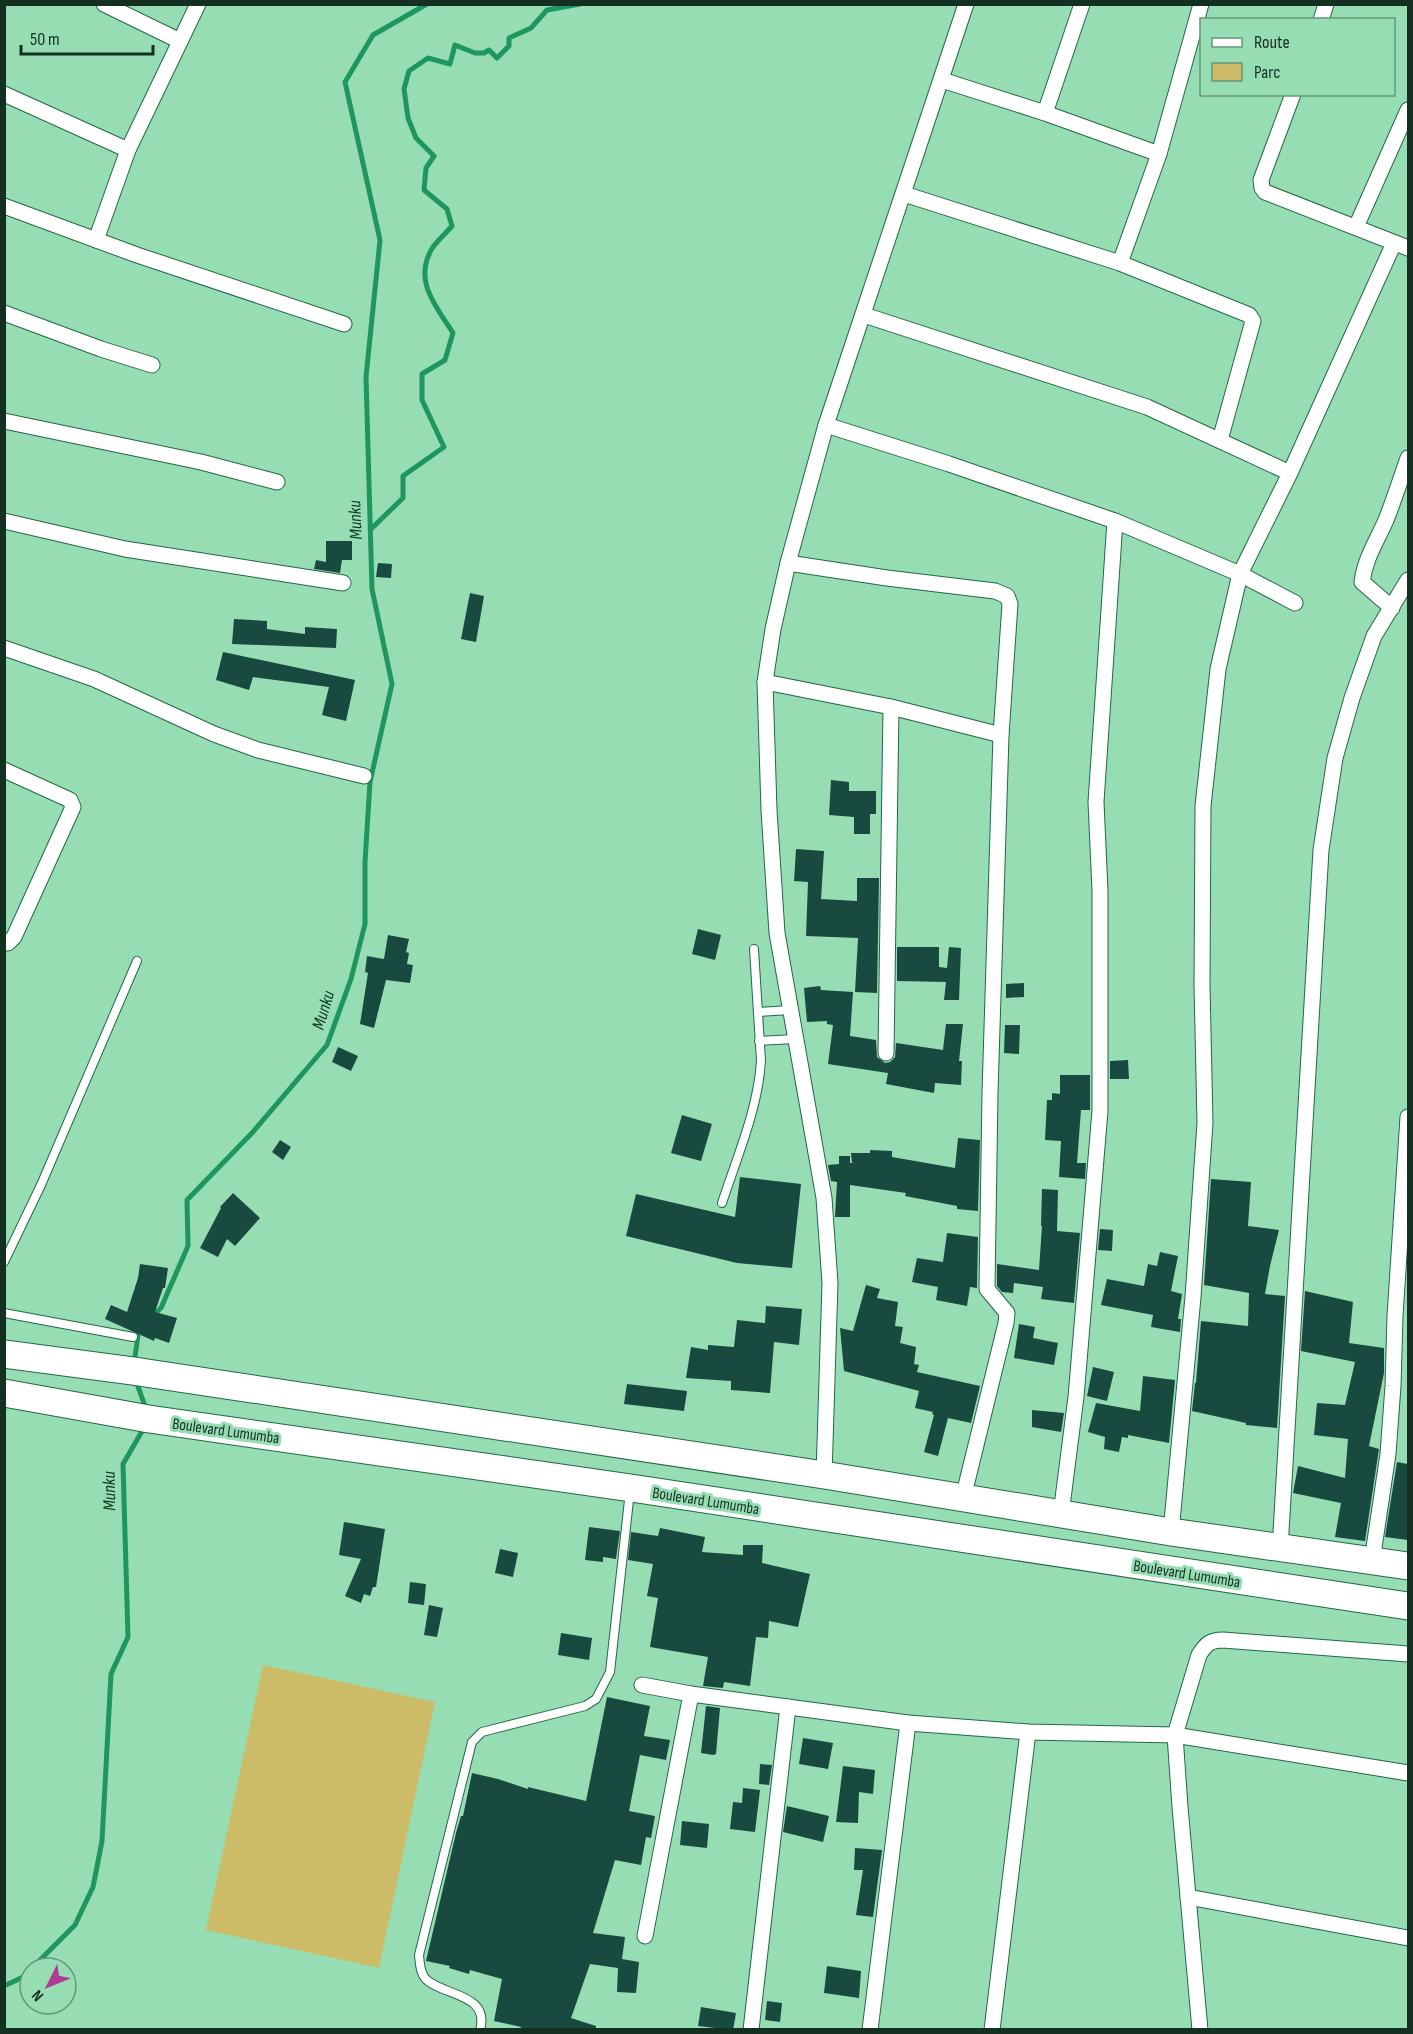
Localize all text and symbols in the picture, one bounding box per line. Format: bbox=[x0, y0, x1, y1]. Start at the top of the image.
scale bar bbox=[21, 18, 153, 56]
legend bbox=[1200, 18, 1395, 96]
text: 50 m bbox=[30, 29, 60, 50]
text: Route bbox=[1254, 32, 1290, 53]
text: Parc bbox=[1254, 62, 1280, 83]
water label: Munku bbox=[344, 499, 367, 540]
water label: Munku bbox=[308, 988, 339, 1032]
street label: Boulevard Lumumba bbox=[171, 1415, 281, 1448]
water label: Munku bbox=[99, 1470, 120, 1511]
street label: Boulevard Lumumba bbox=[651, 1484, 761, 1519]
street label: Boulevard Lumumba bbox=[1132, 1557, 1242, 1592]
north arrow bbox=[18, 1956, 78, 2016]
text: N bbox=[28, 1986, 48, 2005]

